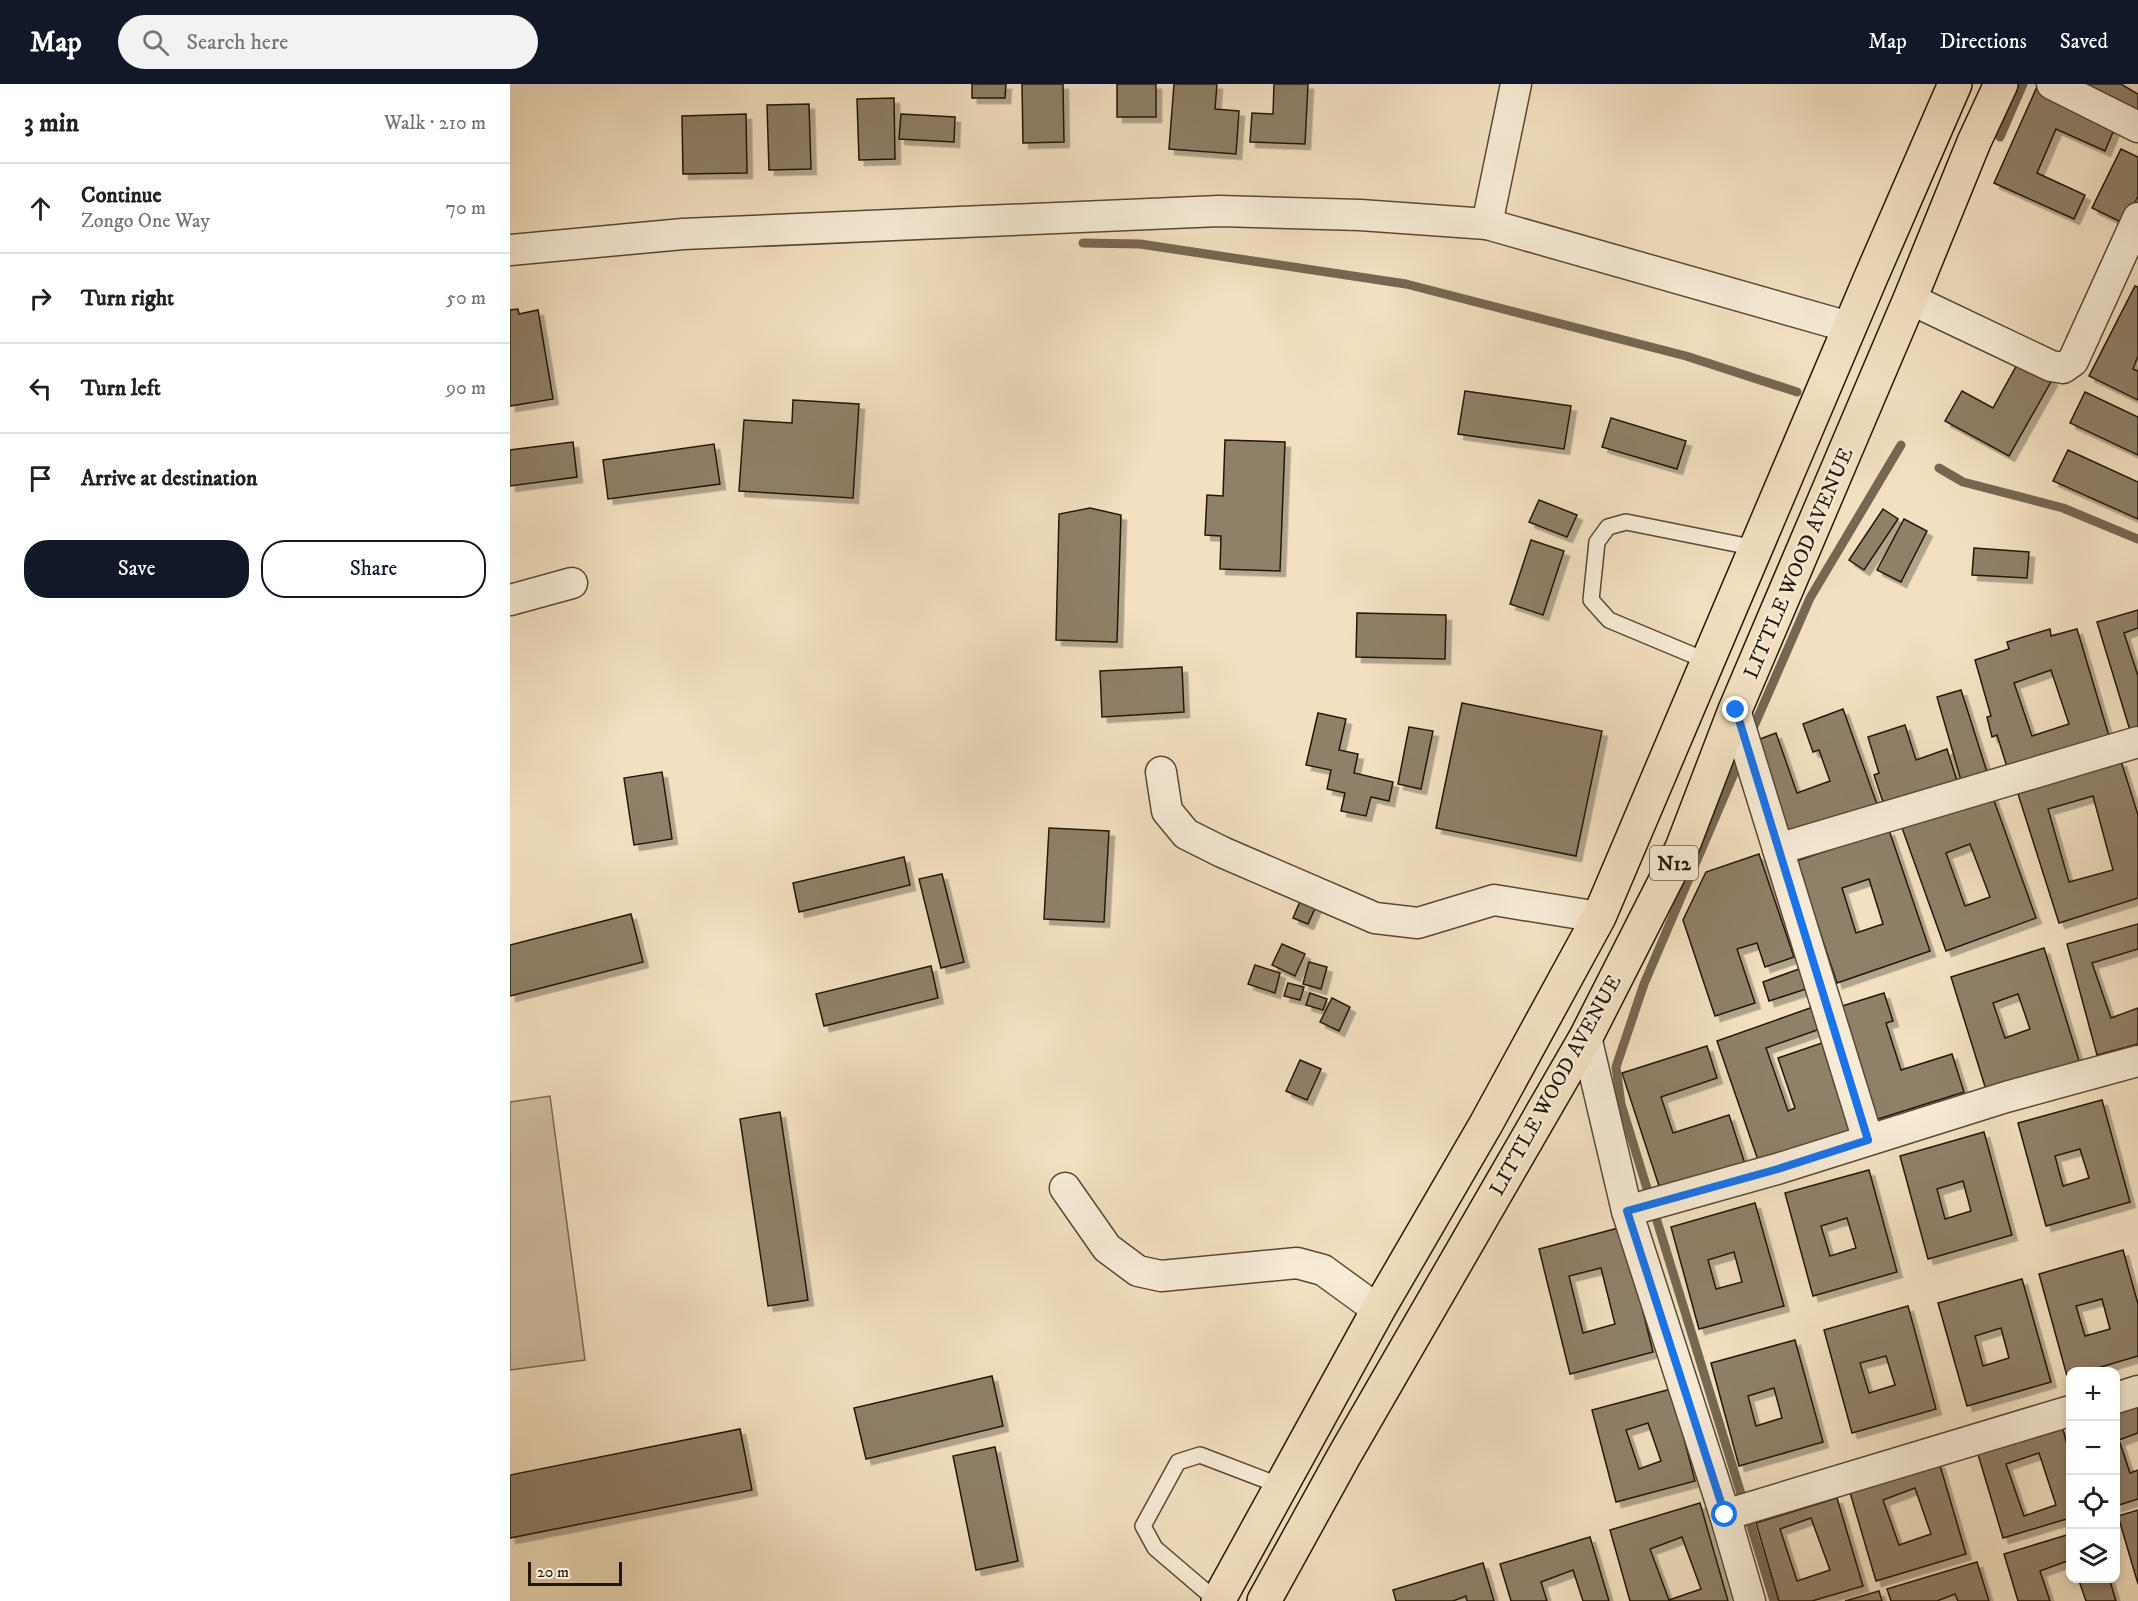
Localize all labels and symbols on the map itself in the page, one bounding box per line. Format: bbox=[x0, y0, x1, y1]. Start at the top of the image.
street label: LITTLE WOOD AVENUE bbox=[1738, 444, 1859, 683]
route end bbox=[1722, 696, 1748, 722]
road number: N12 bbox=[1650, 846, 1698, 880]
street label: LITTLE WOOD AVENUE bbox=[1484, 970, 1628, 1200]
route start bbox=[1711, 1501, 1737, 1527]
scale bar bbox=[528, 1559, 622, 1586]

